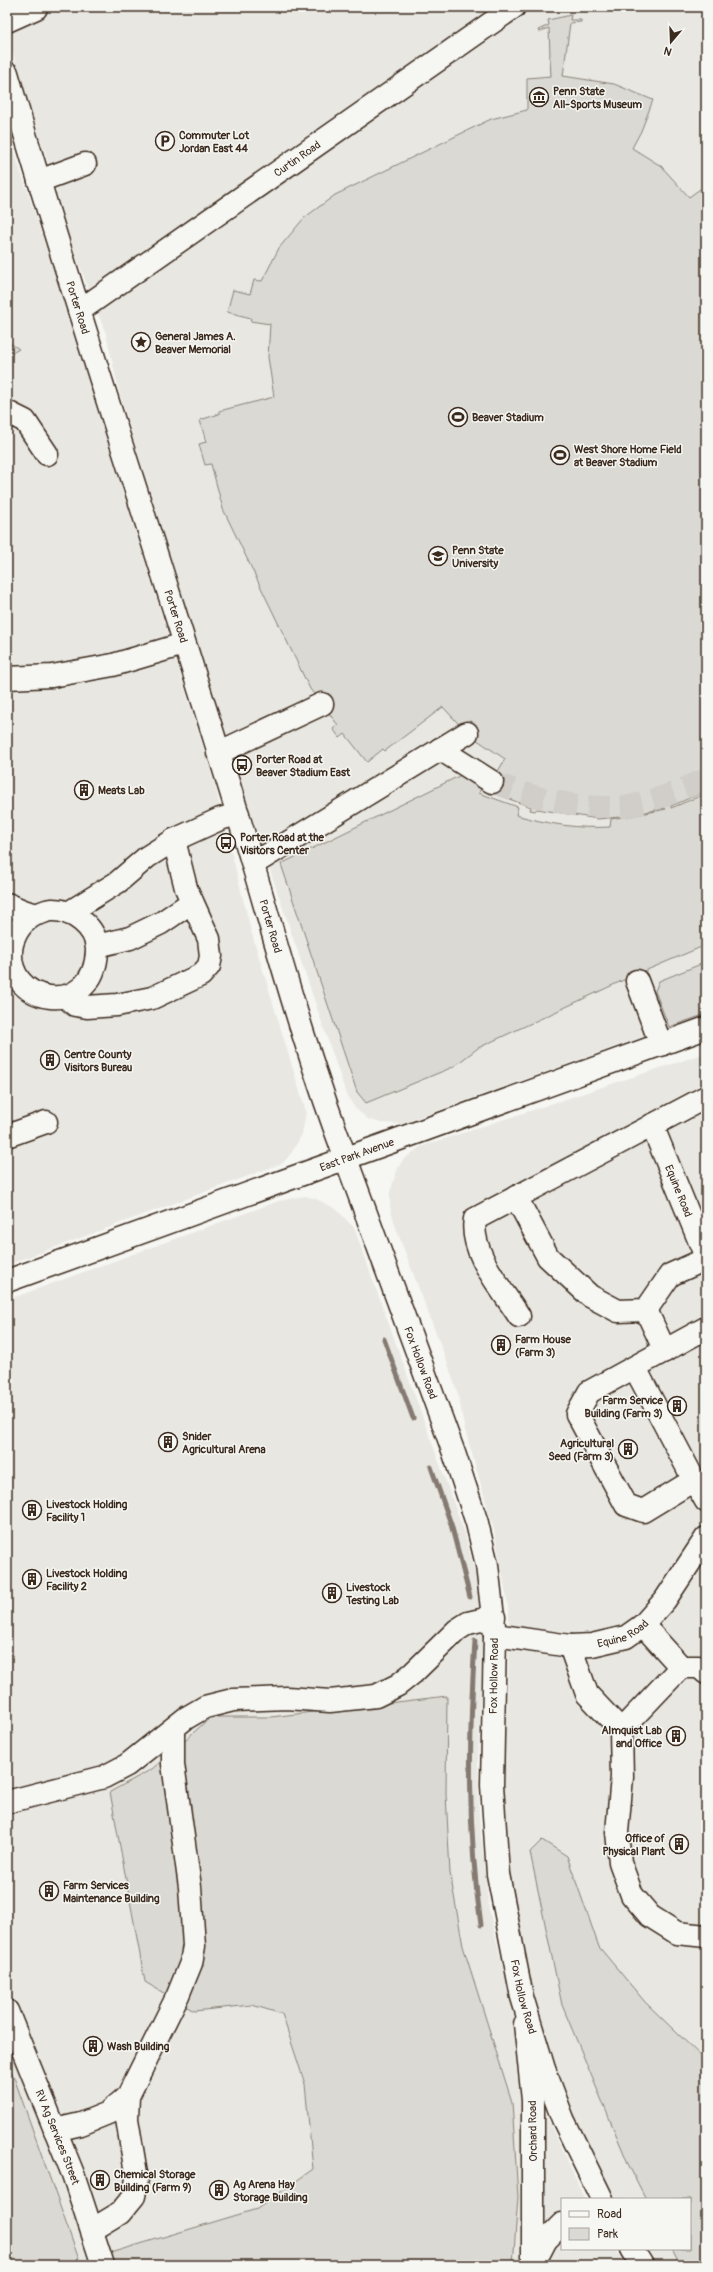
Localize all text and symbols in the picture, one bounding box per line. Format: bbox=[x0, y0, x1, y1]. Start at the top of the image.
north arrow bbox=[651, 22, 691, 62]
text: N bbox=[662, 43, 674, 58]
place label: Penn State All-Sports Museum bbox=[553, 85, 642, 111]
museum icon: Penn State All-Sports Museum bbox=[528, 86, 550, 108]
place label: Commuter Lot Jordan East 44 bbox=[179, 129, 250, 155]
parking icon: Commuter Lot Jordan East 44 bbox=[154, 130, 176, 152]
street label: Curtin Road bbox=[271, 138, 323, 179]
street label: Porter Road bbox=[64, 279, 92, 336]
place label: General James A. Beaver Memorial bbox=[155, 330, 236, 356]
place icon: General James A. Beaver Memorial bbox=[130, 331, 152, 353]
sports icon: Beaver Stadium bbox=[447, 406, 469, 428]
place label: Beaver Stadium bbox=[472, 411, 544, 424]
place label: West Shore Home Field at Beaver Stadium bbox=[574, 443, 682, 469]
sports icon: West Shore Home Field at Beaver Stadium bbox=[549, 444, 571, 466]
place label: Penn State University bbox=[452, 544, 504, 570]
school or university icon: Penn State University bbox=[427, 545, 449, 567]
street label: Porter Road bbox=[162, 588, 191, 644]
place label: Porter Road at Beaver Stadium East bbox=[256, 753, 351, 779]
bus stop icon: Porter Road at Beaver Stadium East bbox=[231, 754, 253, 776]
building icon: Meats Lab bbox=[73, 779, 95, 801]
place label: Meats Lab bbox=[98, 784, 145, 797]
place label: Porter Road at the Visitors Center bbox=[240, 831, 324, 857]
bus stop icon: Porter Road at the Visitors Center bbox=[215, 832, 237, 854]
street label: Porter Road bbox=[257, 898, 285, 954]
place label: Centre County Visitors Bureau bbox=[64, 1048, 133, 1074]
building icon: Centre County Visitors Bureau bbox=[39, 1049, 61, 1071]
street label: East Park Avenue bbox=[318, 1135, 396, 1174]
street label: Equine Road bbox=[662, 1163, 695, 1219]
street label: Fox Hollow Road bbox=[402, 1325, 440, 1401]
place label: Farm House (Farm 3) bbox=[515, 1333, 571, 1359]
building icon: Farm House (Farm 3) bbox=[490, 1334, 512, 1356]
place label: Farm Service Building (Farm 3) bbox=[585, 1394, 664, 1420]
building icon: Farm Service Building (Farm 3) bbox=[666, 1395, 688, 1417]
place label: Snider Agricultural Arena bbox=[182, 1430, 266, 1456]
building icon: Snider Agricultural Arena bbox=[157, 1431, 179, 1453]
place label: Agricultural Seed (Farm 3) bbox=[548, 1437, 614, 1463]
building icon: Agricultural Seed (Farm 3) bbox=[617, 1438, 639, 1460]
place label: Livestock Holding Facility 1 bbox=[46, 1498, 128, 1524]
building icon: Livestock Holding Facility 1 bbox=[21, 1499, 43, 1521]
place label: Livestock Holding Facility 2 bbox=[46, 1567, 128, 1593]
building icon: Livestock Holding Facility 2 bbox=[21, 1568, 43, 1590]
place label: Livestock Testing Lab bbox=[345, 1581, 400, 1607]
building icon: Livestock Testing Lab bbox=[321, 1582, 343, 1604]
street label: Equine Road bbox=[596, 1617, 651, 1650]
street label: Fox Hollow Road bbox=[487, 1638, 501, 1714]
place label: Almquist Lab and Office bbox=[601, 1724, 663, 1750]
building icon: Almquist Lab and Office bbox=[665, 1725, 687, 1747]
place label: Office of Physical Plant bbox=[602, 1832, 666, 1858]
building icon: Office of Physical Plant bbox=[668, 1833, 690, 1855]
place label: Farm Services Maintenance Building bbox=[63, 1879, 160, 1905]
building icon: Farm Services Maintenance Building bbox=[38, 1880, 60, 1902]
street label: Fox Hollow Road bbox=[508, 1958, 539, 2035]
building icon: Wash Building bbox=[82, 2035, 104, 2057]
place label: Wash Building bbox=[107, 2040, 170, 2053]
street label: RV Ag Services Street bbox=[33, 2088, 83, 2187]
street label: Orchard Road bbox=[526, 2100, 540, 2162]
place label: Chemical Storage Building (Farm 9) bbox=[114, 2168, 196, 2194]
building icon: Chemical Storage Building (Farm 9) bbox=[89, 2169, 111, 2191]
place label: Ag Arena Hay Storage Building bbox=[233, 2178, 308, 2204]
building icon: Ag Arena Hay Storage Building bbox=[208, 2179, 230, 2201]
legend bbox=[561, 2198, 691, 2250]
text: Road bbox=[597, 2207, 622, 2222]
text: Park bbox=[597, 2227, 618, 2242]

